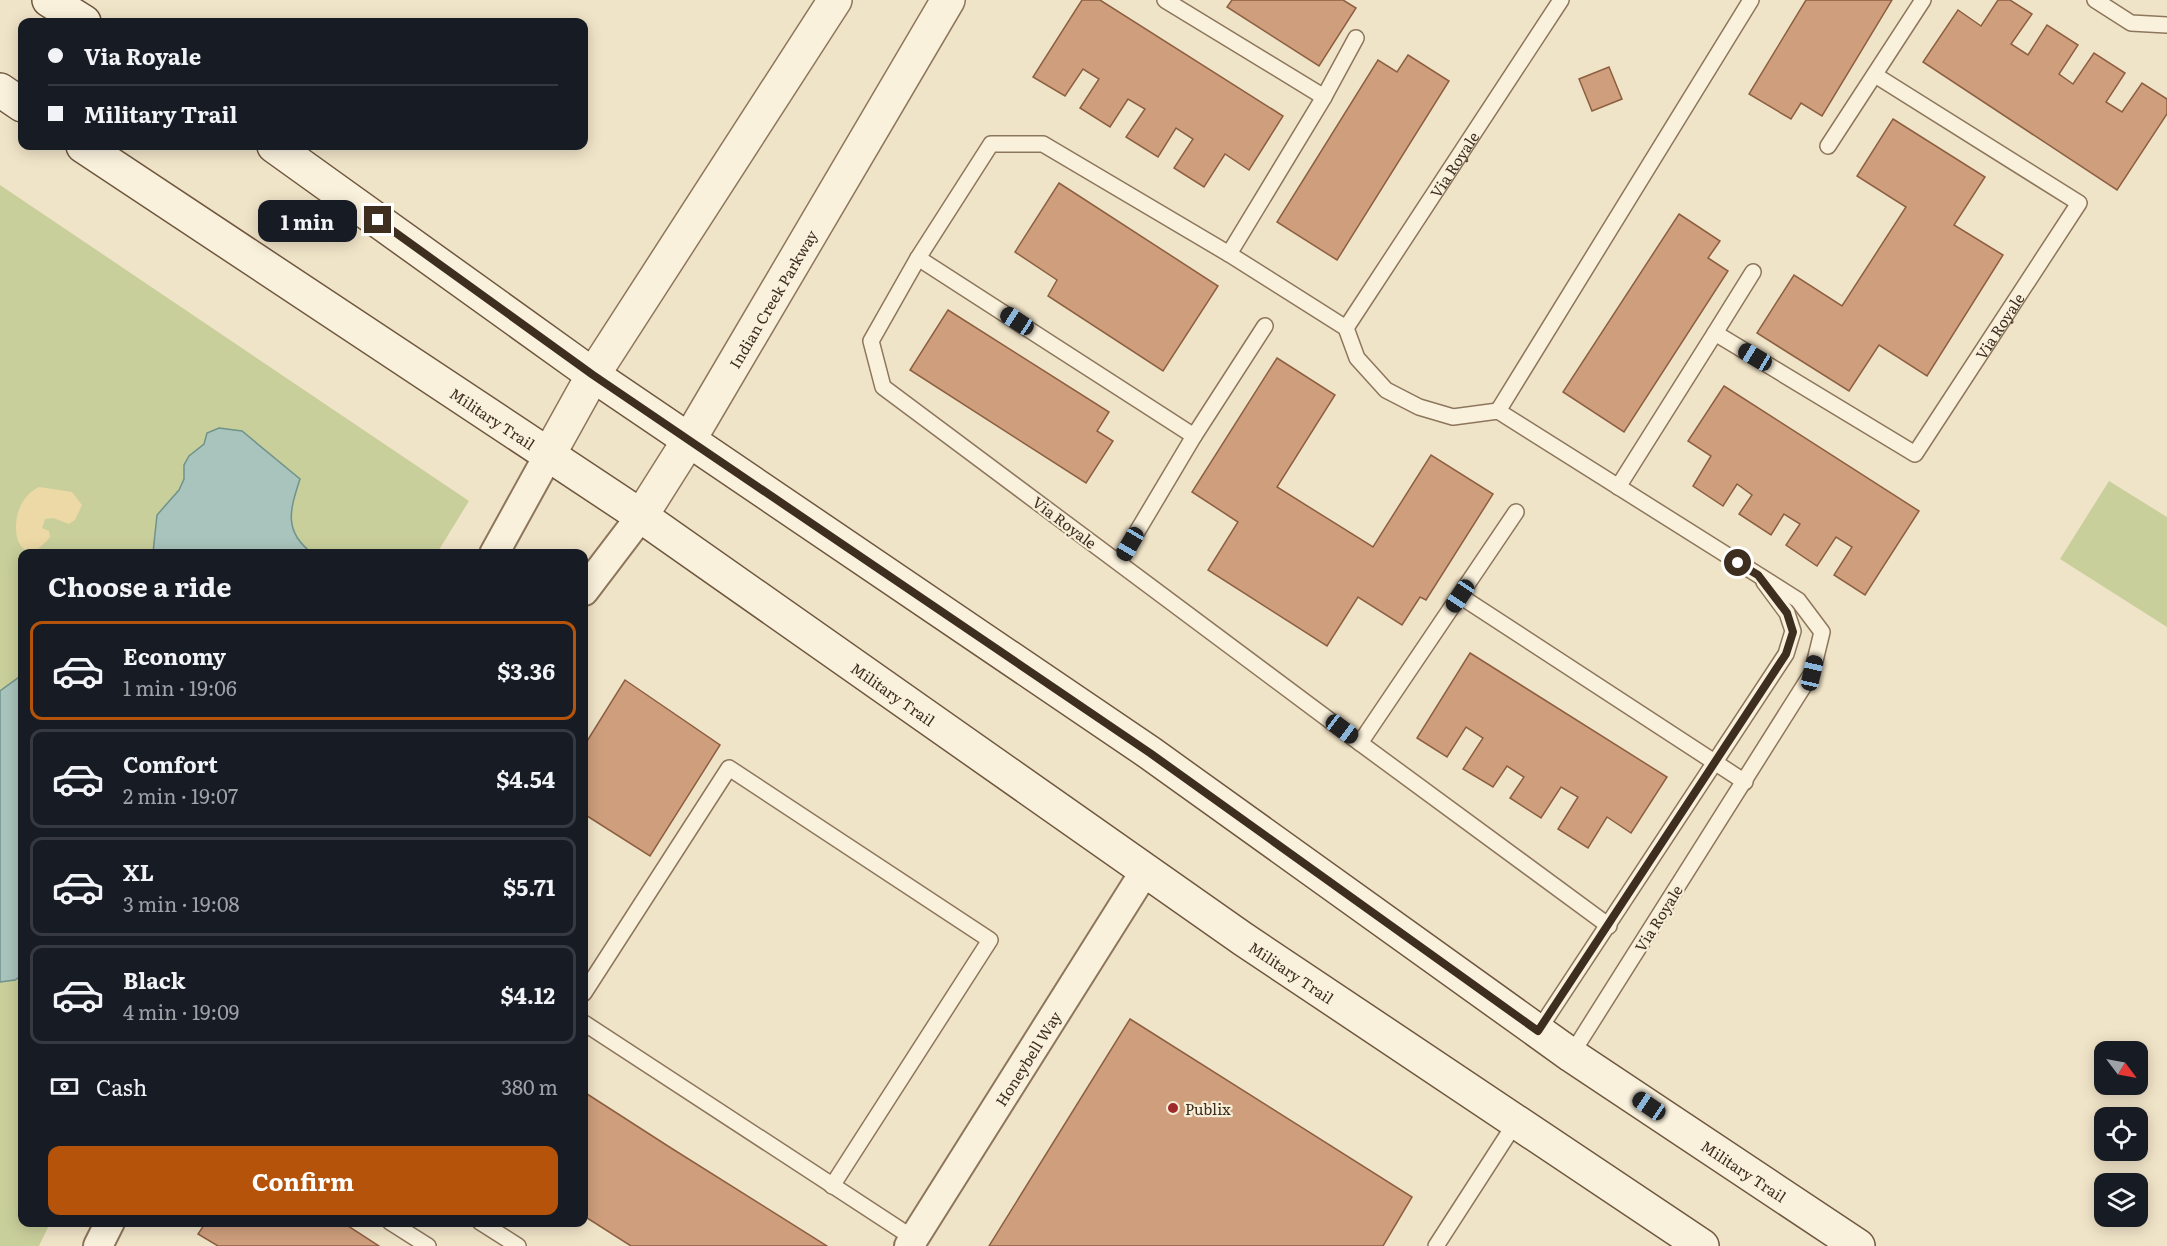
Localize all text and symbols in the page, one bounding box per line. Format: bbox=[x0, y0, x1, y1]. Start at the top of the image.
text: Via Royale bbox=[84, 39, 201, 72]
text: Military Trail bbox=[84, 97, 238, 130]
street label: Via Royale bbox=[1423, 126, 1484, 202]
callout: 1 min bbox=[258, 199, 357, 241]
text: 1 min bbox=[281, 206, 334, 236]
route end bbox=[364, 206, 391, 233]
street label: Indian Creek Parkway bbox=[722, 225, 822, 372]
street label: Via Royale bbox=[1969, 288, 2029, 363]
car bbox=[997, 304, 1037, 338]
car bbox=[1735, 340, 1775, 374]
street label: Military Trail bbox=[446, 381, 540, 455]
street label: Via Royale bbox=[1028, 490, 1102, 554]
car bbox=[1113, 524, 1147, 564]
route start bbox=[1724, 549, 1751, 576]
text: Choose a ride bbox=[48, 565, 231, 605]
car bbox=[1442, 576, 1478, 616]
text: Economy bbox=[123, 639, 226, 672]
icon: car bbox=[51, 644, 105, 698]
car bbox=[1799, 653, 1825, 693]
text: $3.36 bbox=[497, 654, 555, 687]
street label: Military Trail bbox=[847, 656, 940, 731]
text: 1 min · 19:06 bbox=[123, 672, 237, 702]
car bbox=[1322, 711, 1362, 747]
text: Comfort bbox=[123, 747, 218, 780]
icon: car bbox=[51, 752, 105, 806]
text: $4.54 bbox=[496, 762, 555, 795]
text: 2 min · 19:07 bbox=[123, 780, 238, 810]
text: XL bbox=[123, 855, 154, 888]
icon: car bbox=[51, 860, 105, 914]
text: $5.71 bbox=[503, 870, 555, 903]
street label: Via Royale bbox=[1628, 880, 1688, 956]
text: 3 min · 19:08 bbox=[123, 888, 240, 918]
street label: Military Trail bbox=[1245, 935, 1339, 1008]
text: Black bbox=[123, 963, 185, 996]
icon: car bbox=[51, 968, 105, 1022]
text: $4.12 bbox=[500, 978, 555, 1011]
text: 4 min · 19:09 bbox=[123, 996, 239, 1026]
street label: Honeybell Way bbox=[989, 1006, 1066, 1110]
north arrow bbox=[2094, 1041, 2148, 1095]
map controls bbox=[2094, 1041, 2148, 1227]
icon: cash bbox=[48, 1070, 81, 1103]
text: Cash bbox=[96, 1070, 147, 1103]
text: 380 m bbox=[501, 1071, 558, 1101]
car bbox=[1629, 1088, 1669, 1124]
place label: Publix bbox=[1185, 1097, 1231, 1120]
marker: Publix bbox=[1166, 1101, 1180, 1115]
button: locate bbox=[2094, 1107, 2148, 1161]
street label: Military Trail bbox=[1697, 1134, 1791, 1207]
button: Confirm bbox=[48, 1146, 558, 1215]
button: layers bbox=[2094, 1173, 2148, 1227]

